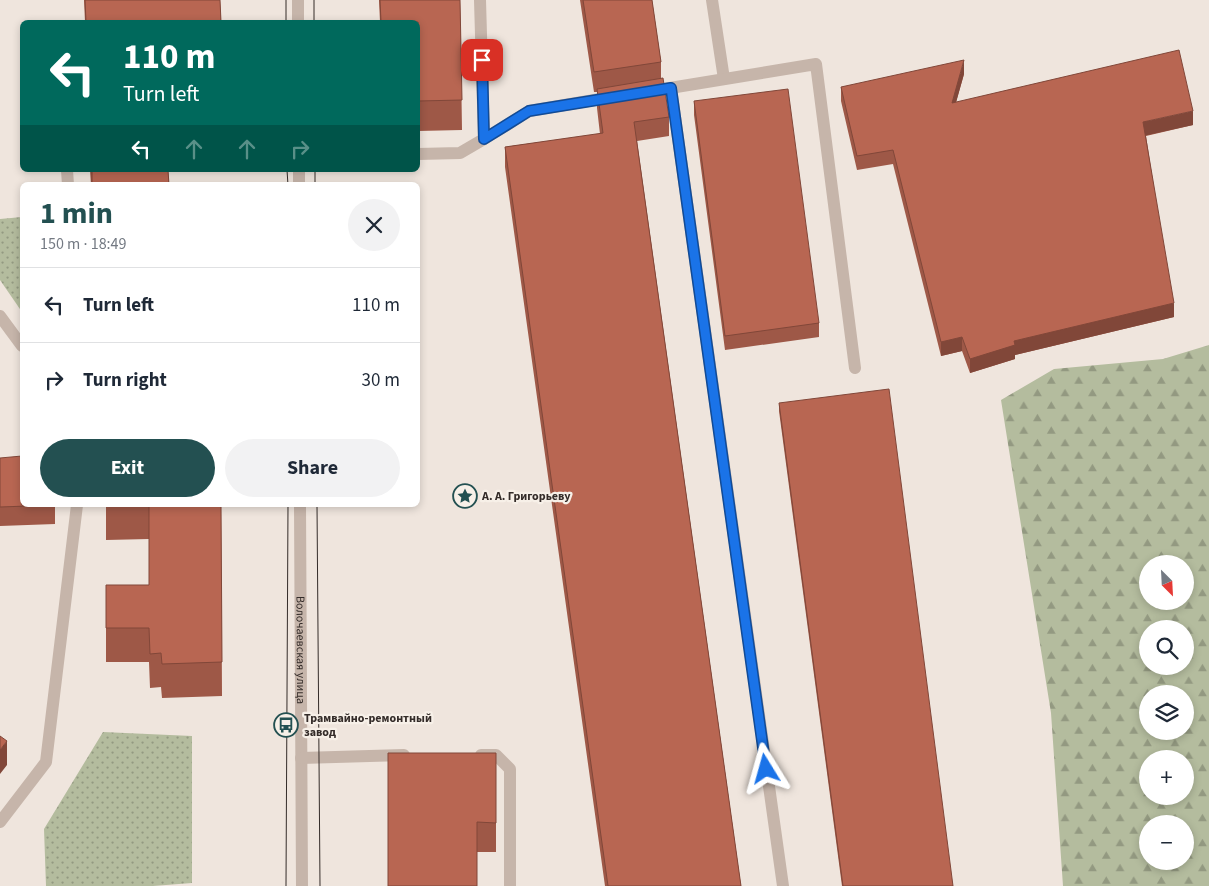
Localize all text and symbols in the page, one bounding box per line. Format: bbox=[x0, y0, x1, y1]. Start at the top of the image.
text: 110 m bbox=[123, 32, 215, 82]
pin bbox=[461, 39, 503, 81]
icon: left bbox=[40, 40, 105, 105]
icon: arrive bbox=[468, 46, 496, 74]
text: Turn left bbox=[123, 78, 199, 110]
icon: left bbox=[127, 135, 155, 163]
icon: ahead bbox=[180, 135, 208, 163]
icon: ahead bbox=[233, 135, 261, 163]
icon: right bbox=[286, 135, 314, 163]
text: 1 min bbox=[40, 192, 113, 235]
button: close bbox=[348, 199, 400, 251]
text: 150 m · 18:49 bbox=[40, 233, 127, 255]
icon: left bbox=[40, 291, 68, 319]
text: Turn left bbox=[83, 292, 154, 319]
text: 110 m bbox=[352, 292, 400, 319]
icon: right bbox=[40, 366, 68, 394]
text: Turn right bbox=[83, 367, 167, 394]
text: 30 m bbox=[362, 367, 400, 394]
button: Exit bbox=[40, 439, 215, 497]
button: Share bbox=[225, 439, 400, 497]
place icon: А. А. Григорьеву bbox=[452, 483, 478, 509]
place label: А. А. Григорьеву bbox=[481, 488, 571, 505]
north arrow bbox=[1139, 555, 1194, 610]
map controls bbox=[1139, 555, 1194, 870]
street label: Волочаевская улица bbox=[292, 596, 310, 704]
button: search bbox=[1139, 620, 1194, 675]
button: layers bbox=[1139, 685, 1194, 740]
place label: Трамвайно-ремонтный завод bbox=[304, 710, 432, 741]
bus stop icon: Трамвайно-ремонтный завод bbox=[273, 712, 299, 738]
position arrow bbox=[739, 742, 791, 794]
button: + bbox=[1139, 750, 1194, 805]
button: − bbox=[1139, 815, 1194, 870]

